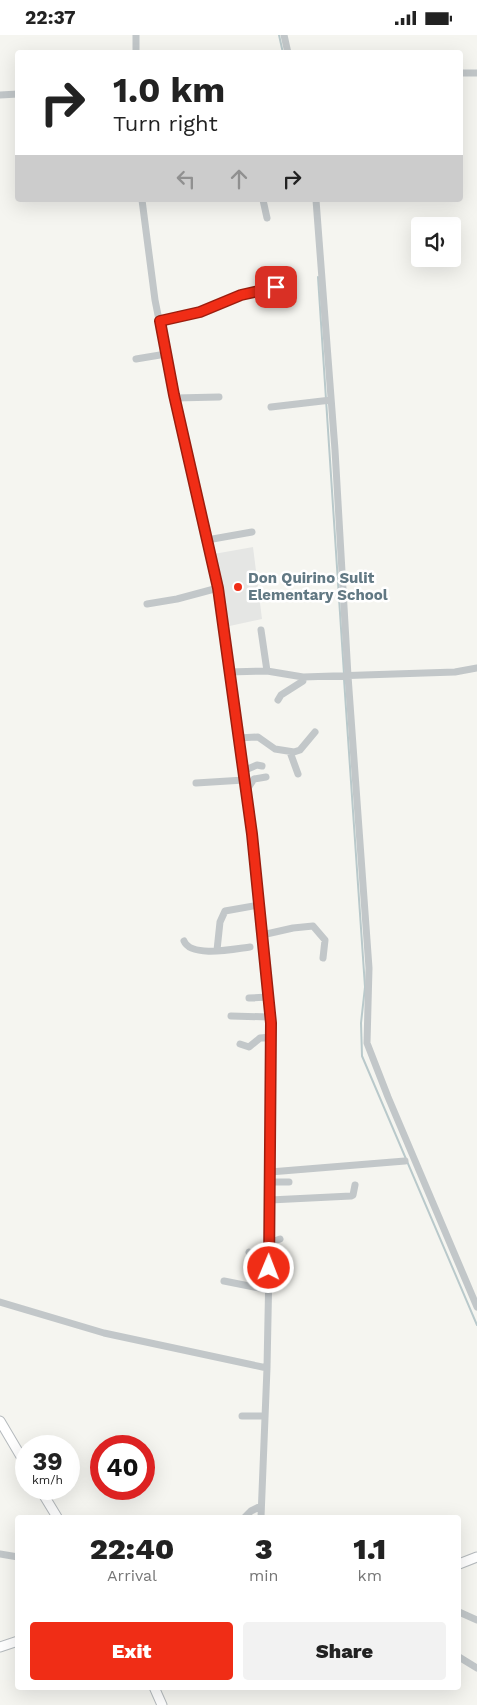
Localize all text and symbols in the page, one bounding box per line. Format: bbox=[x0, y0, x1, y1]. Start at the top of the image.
text: 22:37 bbox=[25, 6, 76, 29]
text: 1.0 km bbox=[113, 69, 225, 111]
icon: right bbox=[30, 70, 95, 135]
text: Turn right bbox=[113, 111, 218, 136]
icon: left bbox=[172, 165, 200, 193]
icon: ahead bbox=[225, 165, 253, 193]
icon: right bbox=[278, 165, 306, 193]
map controls bbox=[411, 217, 461, 267]
button: sound bbox=[411, 217, 461, 267]
pin bbox=[255, 266, 297, 308]
icon: arrive bbox=[262, 273, 290, 301]
place label: Don Quirino Sulit Elementary School bbox=[248, 569, 388, 604]
marker: Don Quirino Sulit Elementary School bbox=[232, 581, 244, 593]
position arrow bbox=[242, 1241, 294, 1293]
speed limit sign: 40 bbox=[90, 1435, 155, 1500]
text: 39 bbox=[32, 1447, 63, 1476]
text: km/h bbox=[32, 1473, 63, 1487]
text: 22:40 bbox=[90, 1531, 174, 1566]
text: 3 bbox=[255, 1531, 273, 1566]
text: 1.1 bbox=[353, 1531, 386, 1566]
text: Arrival bbox=[107, 1566, 157, 1585]
text: min bbox=[249, 1566, 279, 1585]
text: km bbox=[358, 1566, 382, 1585]
button: Exit bbox=[30, 1622, 233, 1680]
button: Share bbox=[243, 1622, 446, 1680]

